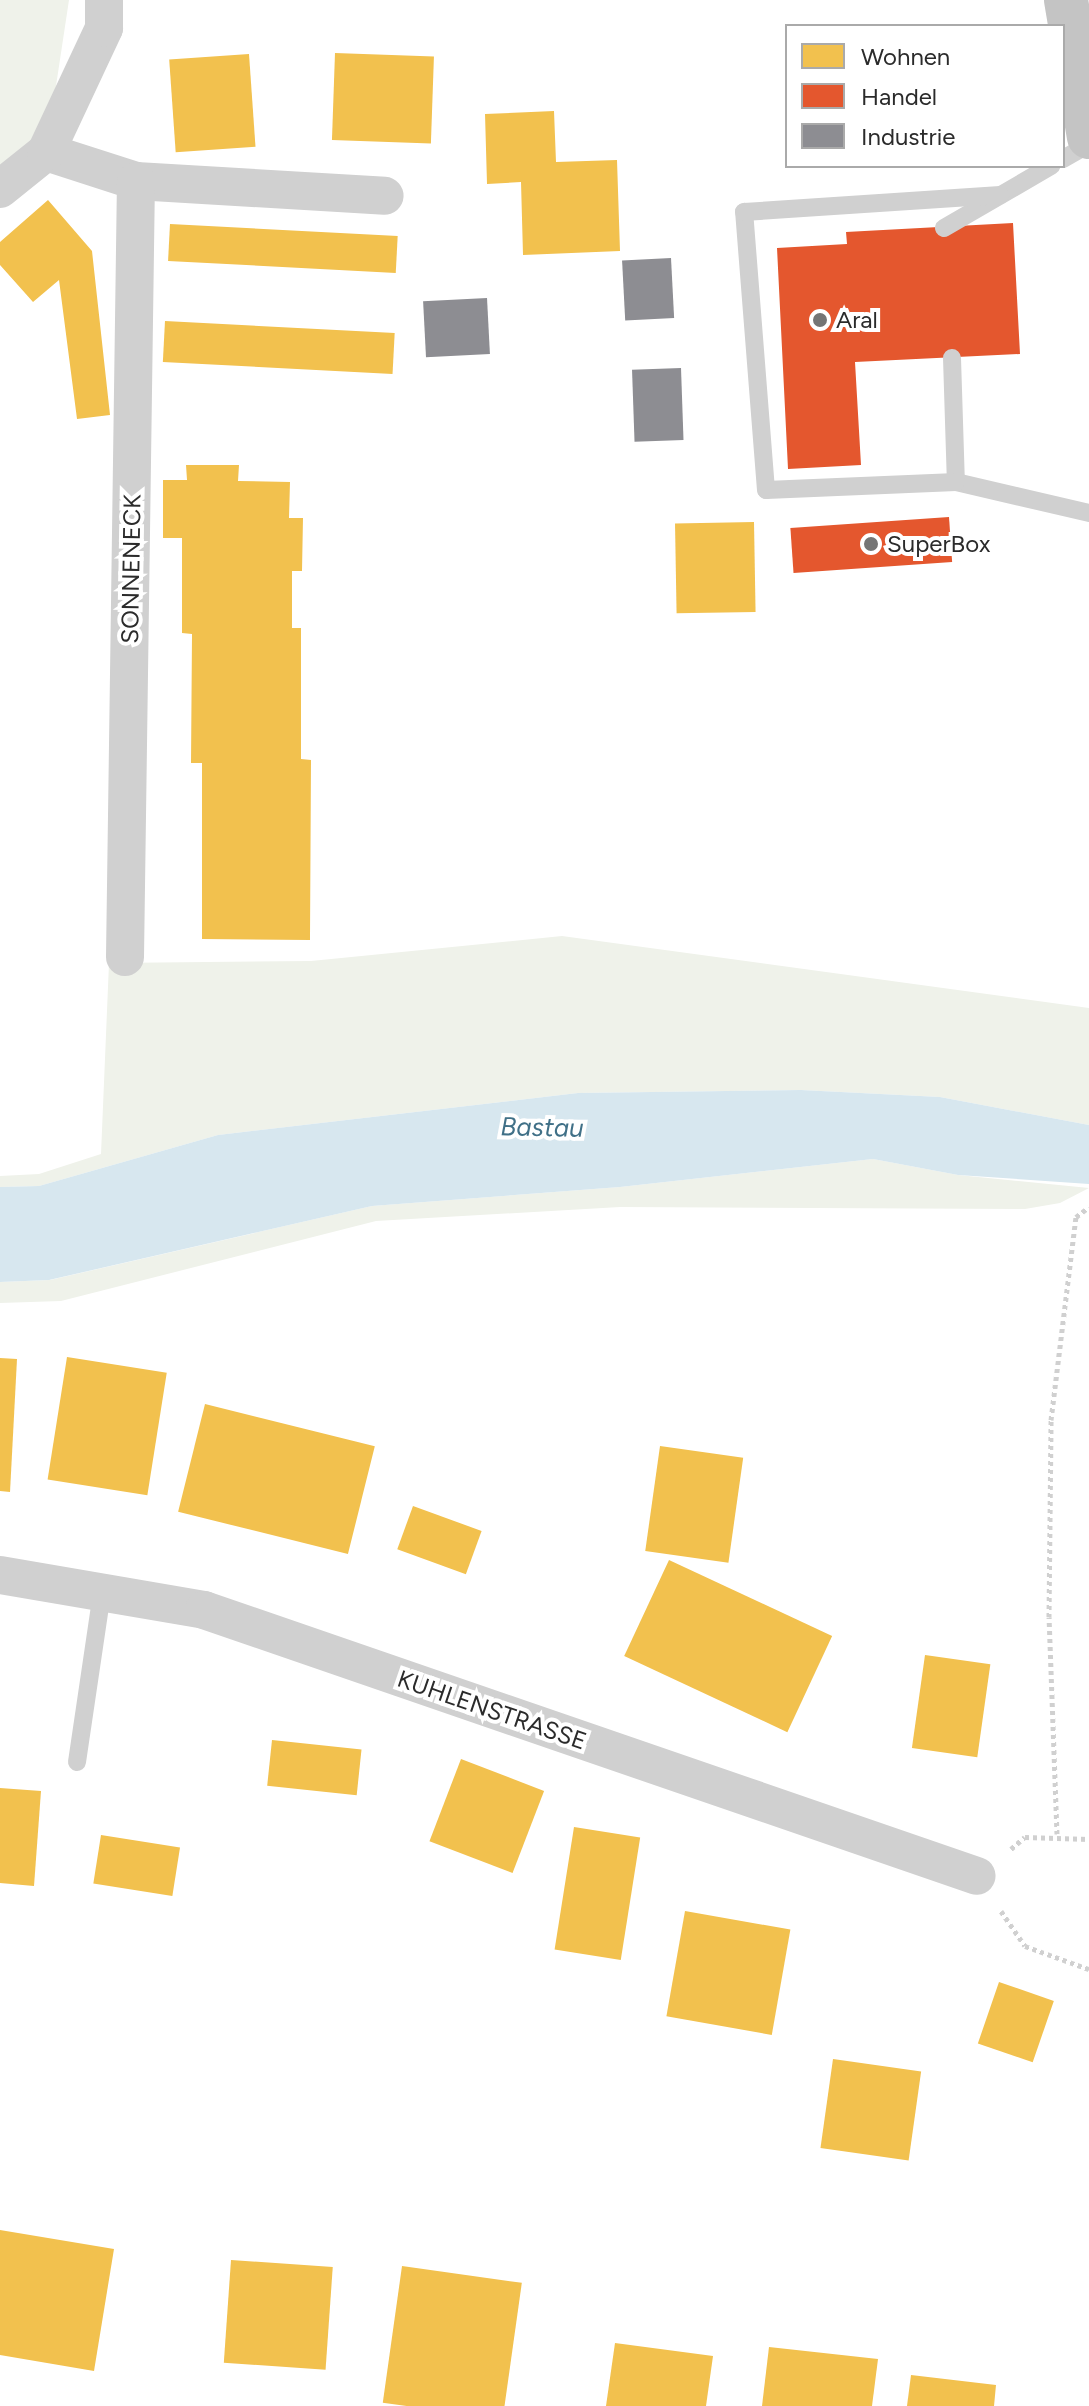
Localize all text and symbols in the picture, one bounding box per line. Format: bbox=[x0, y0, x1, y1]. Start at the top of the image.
legend bbox=[785, 24, 1065, 168]
text: Wohnen bbox=[861, 42, 950, 71]
text: Handel bbox=[861, 82, 937, 111]
text: Industrie bbox=[861, 122, 955, 151]
place label: Aral bbox=[836, 306, 878, 334]
marker: Aral bbox=[811, 311, 829, 329]
street label: SONNENECK bbox=[115, 494, 147, 644]
place label: SuperBox bbox=[887, 530, 990, 558]
marker: SuperBox bbox=[862, 535, 880, 553]
water label: Bastau bbox=[500, 1112, 584, 1144]
street label: KUHLENSTRASSE bbox=[394, 1664, 590, 1756]

